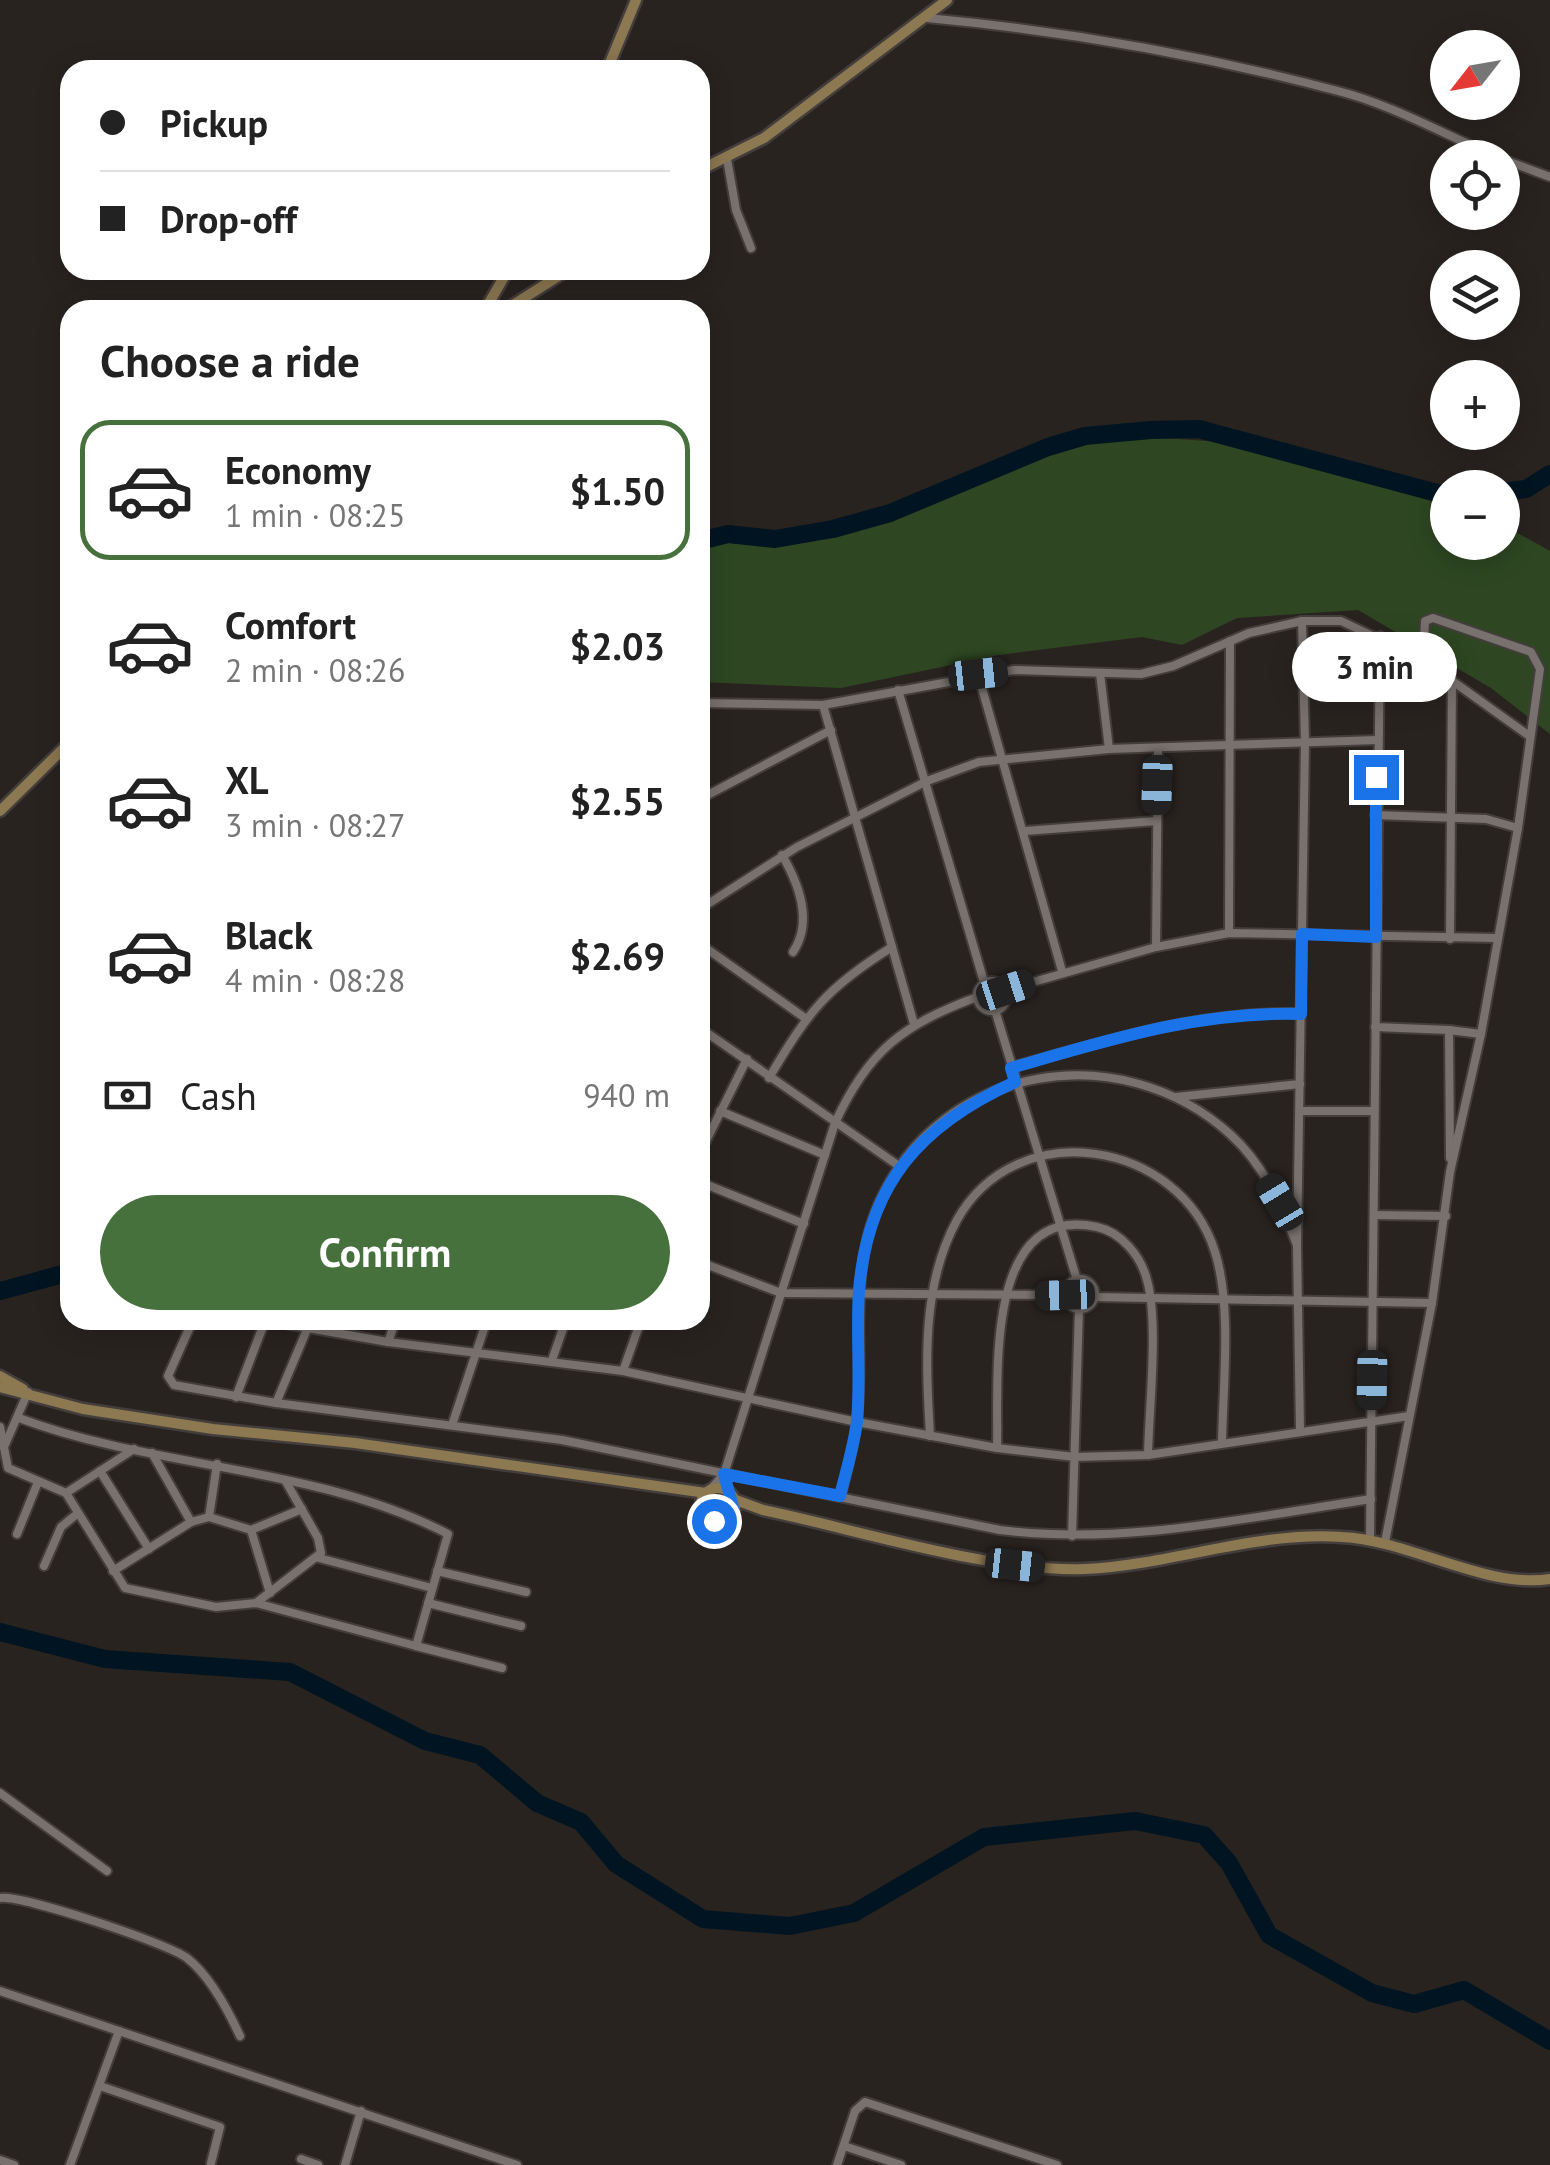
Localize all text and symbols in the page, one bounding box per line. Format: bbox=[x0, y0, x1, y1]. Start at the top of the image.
north arrow bbox=[1430, 30, 1520, 120]
map controls bbox=[1430, 30, 1520, 560]
text: Pickup bbox=[160, 98, 268, 147]
button: locate bbox=[1430, 140, 1520, 230]
text: Drop-off bbox=[160, 194, 297, 243]
button: layers bbox=[1430, 250, 1520, 340]
text: Choose a ride bbox=[100, 331, 360, 389]
button: + bbox=[1430, 360, 1520, 450]
icon: car bbox=[105, 445, 195, 535]
text: Economy bbox=[225, 445, 371, 494]
text: $1.50 bbox=[569, 466, 665, 515]
button: − bbox=[1430, 470, 1520, 560]
text: 1 min · 08:25 bbox=[225, 494, 405, 536]
icon: car bbox=[105, 600, 195, 690]
text: Comfort bbox=[225, 600, 356, 649]
text: $2.03 bbox=[569, 621, 665, 670]
callout: 3 min bbox=[1294, 632, 1458, 702]
text: 3 min bbox=[1335, 646, 1414, 688]
text: 2 min · 08:26 bbox=[225, 649, 405, 691]
car bbox=[947, 656, 1009, 692]
car bbox=[1141, 754, 1173, 816]
icon: car bbox=[105, 755, 195, 845]
text: XL bbox=[225, 755, 269, 804]
route end bbox=[1354, 755, 1399, 800]
text: $2.55 bbox=[569, 776, 665, 825]
text: 3 min · 08:27 bbox=[225, 804, 405, 846]
icon: car bbox=[105, 910, 195, 1000]
text: Black bbox=[225, 910, 313, 959]
text: $2.69 bbox=[569, 931, 665, 980]
text: 4 min · 08:28 bbox=[225, 959, 405, 1001]
car bbox=[973, 966, 1039, 1014]
icon: cash bbox=[100, 1068, 155, 1123]
text: Cash bbox=[180, 1071, 257, 1120]
text: 940 m bbox=[583, 1074, 670, 1116]
car bbox=[1252, 1169, 1308, 1235]
button: Confirm bbox=[100, 1195, 670, 1310]
car bbox=[1034, 1279, 1096, 1311]
car bbox=[1356, 1350, 1388, 1410]
route start bbox=[692, 1499, 737, 1544]
car bbox=[984, 1547, 1046, 1583]

